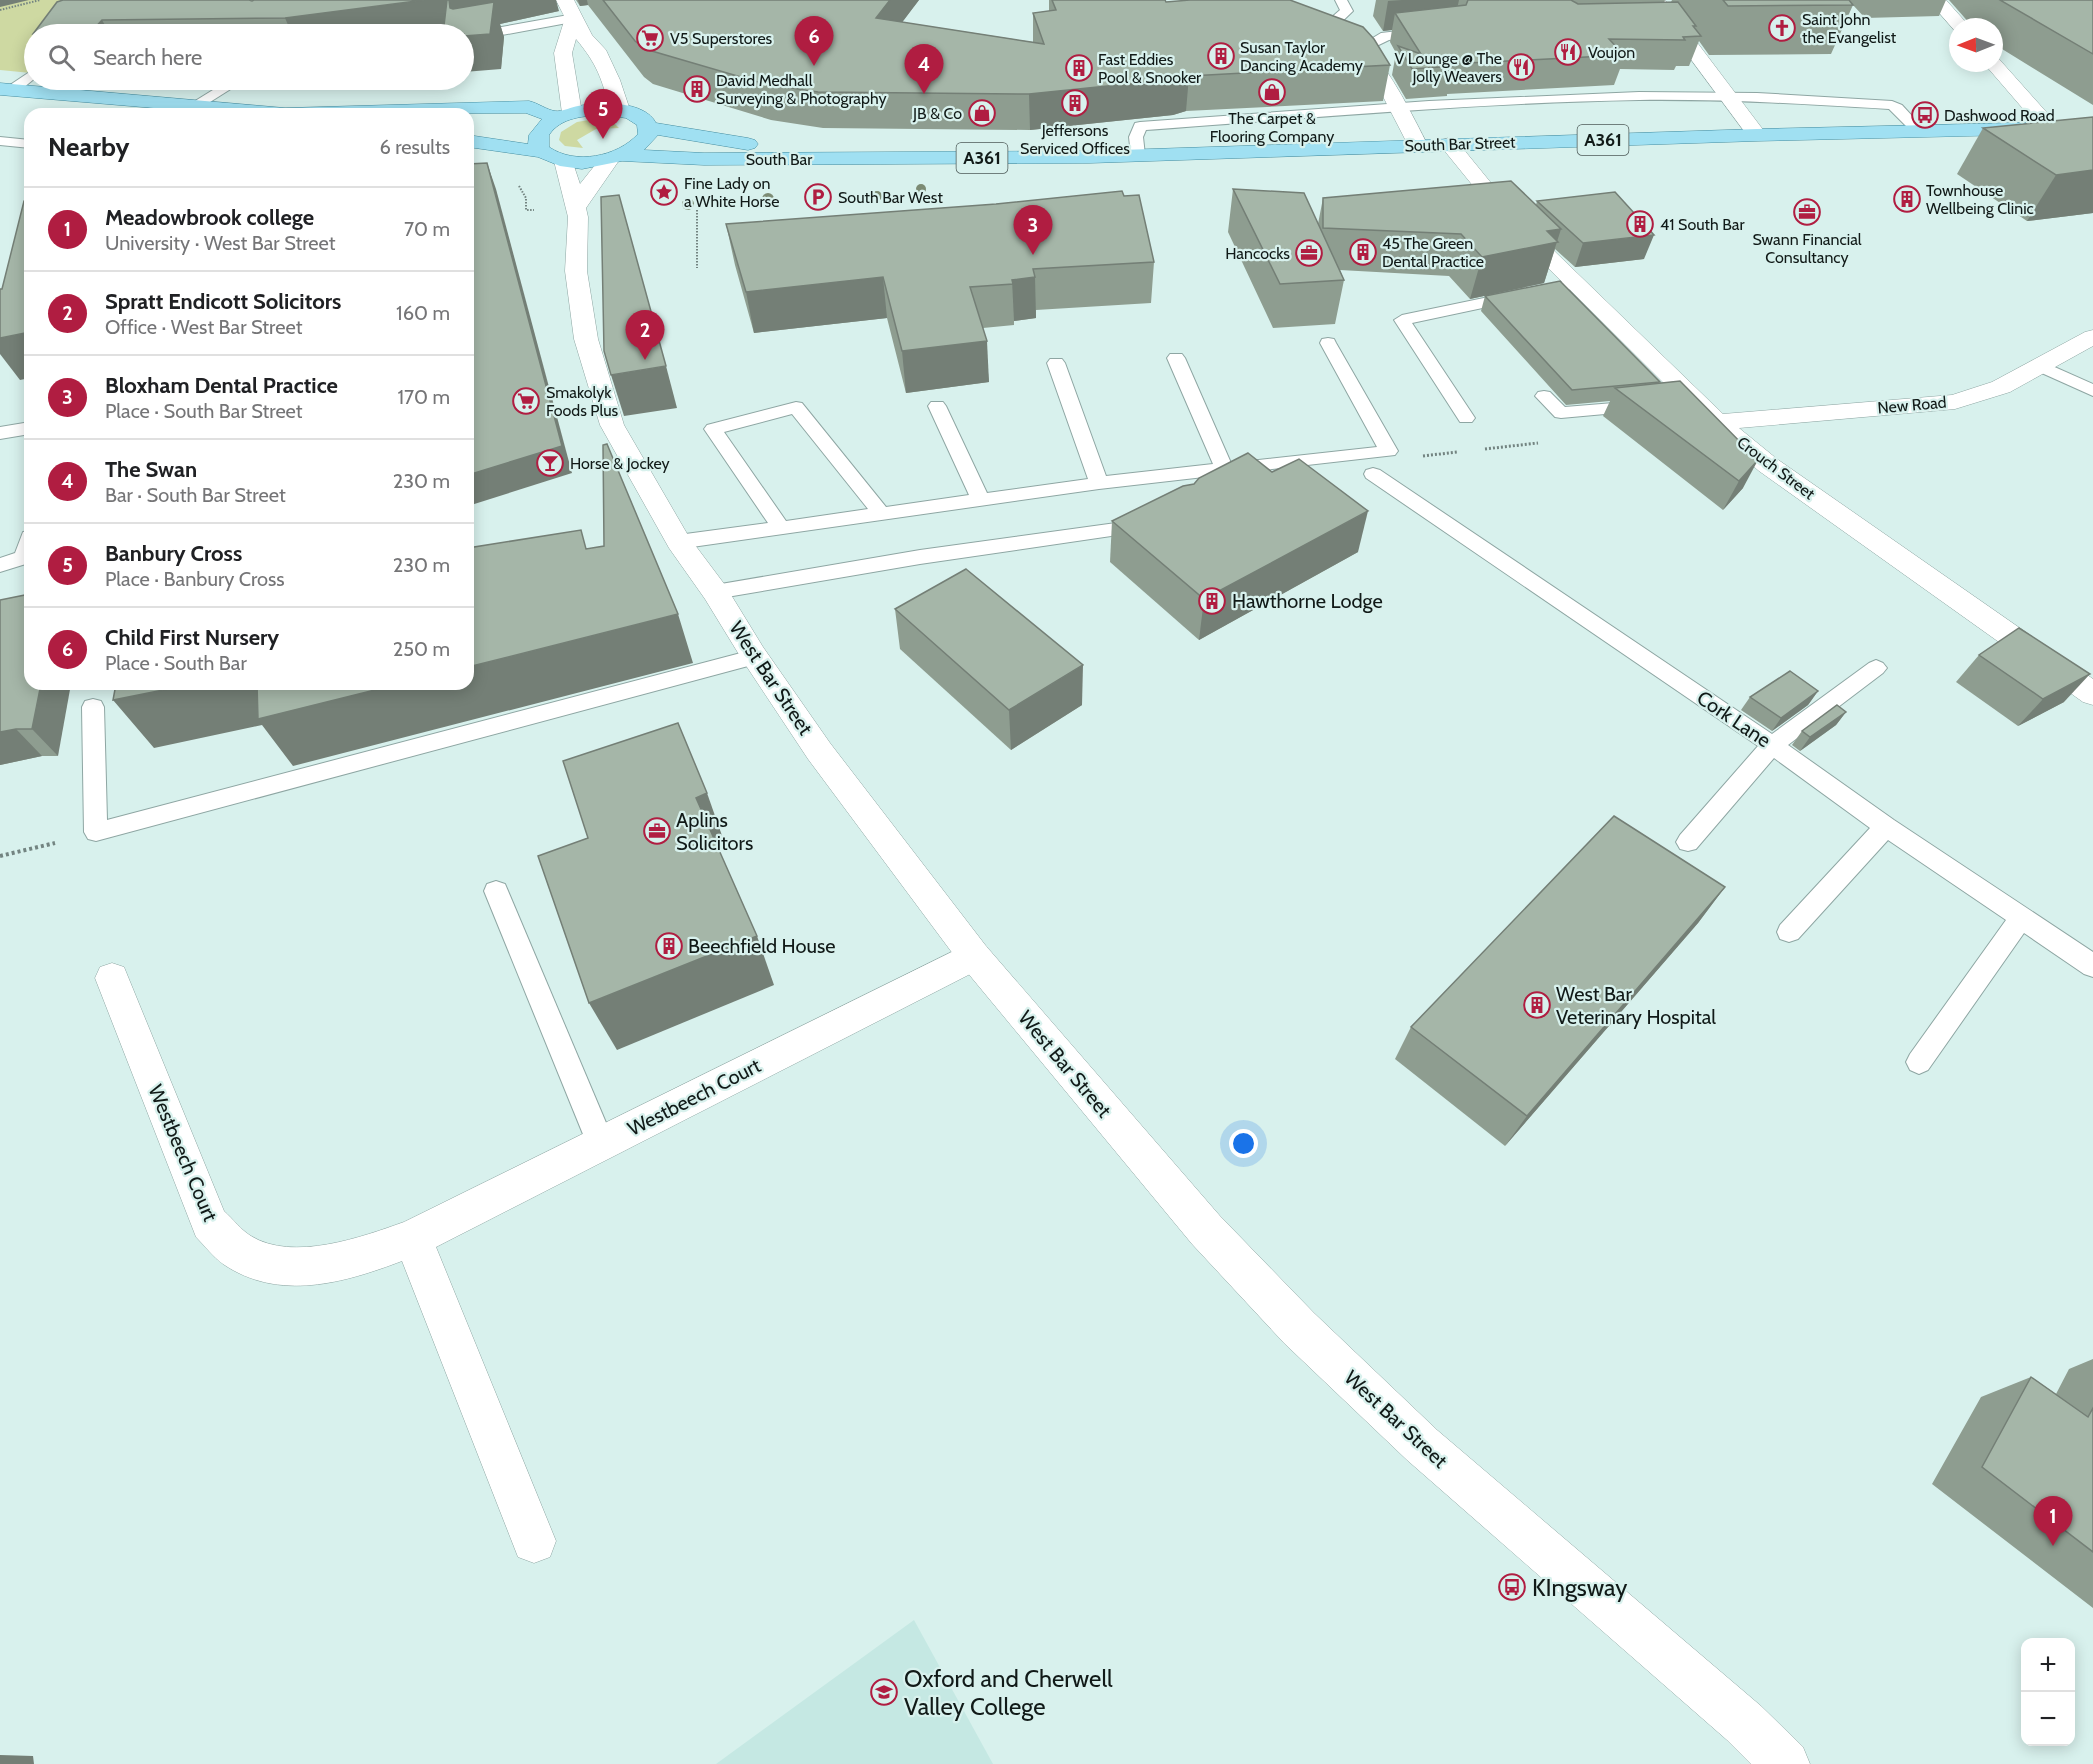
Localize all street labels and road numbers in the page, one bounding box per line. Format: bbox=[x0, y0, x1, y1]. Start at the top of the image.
road number: A361 bbox=[1578, 125, 1628, 155]
street label: South Bar Street bbox=[1404, 133, 1517, 155]
road number: A361 bbox=[956, 143, 1008, 173]
street label: South Bar bbox=[746, 150, 813, 169]
street label: New Road bbox=[1877, 393, 1947, 417]
street label: Crouch Street bbox=[1733, 433, 1819, 504]
street label: West Bar Street bbox=[724, 617, 818, 739]
street label: Cork Lane bbox=[1693, 686, 1775, 752]
street label: West Bar Street bbox=[1013, 1006, 1117, 1122]
street label: Westbeech Court bbox=[624, 1053, 765, 1141]
street label: Westbeech Court bbox=[143, 1081, 223, 1225]
street label: West Bar Street bbox=[1340, 1365, 1453, 1473]

